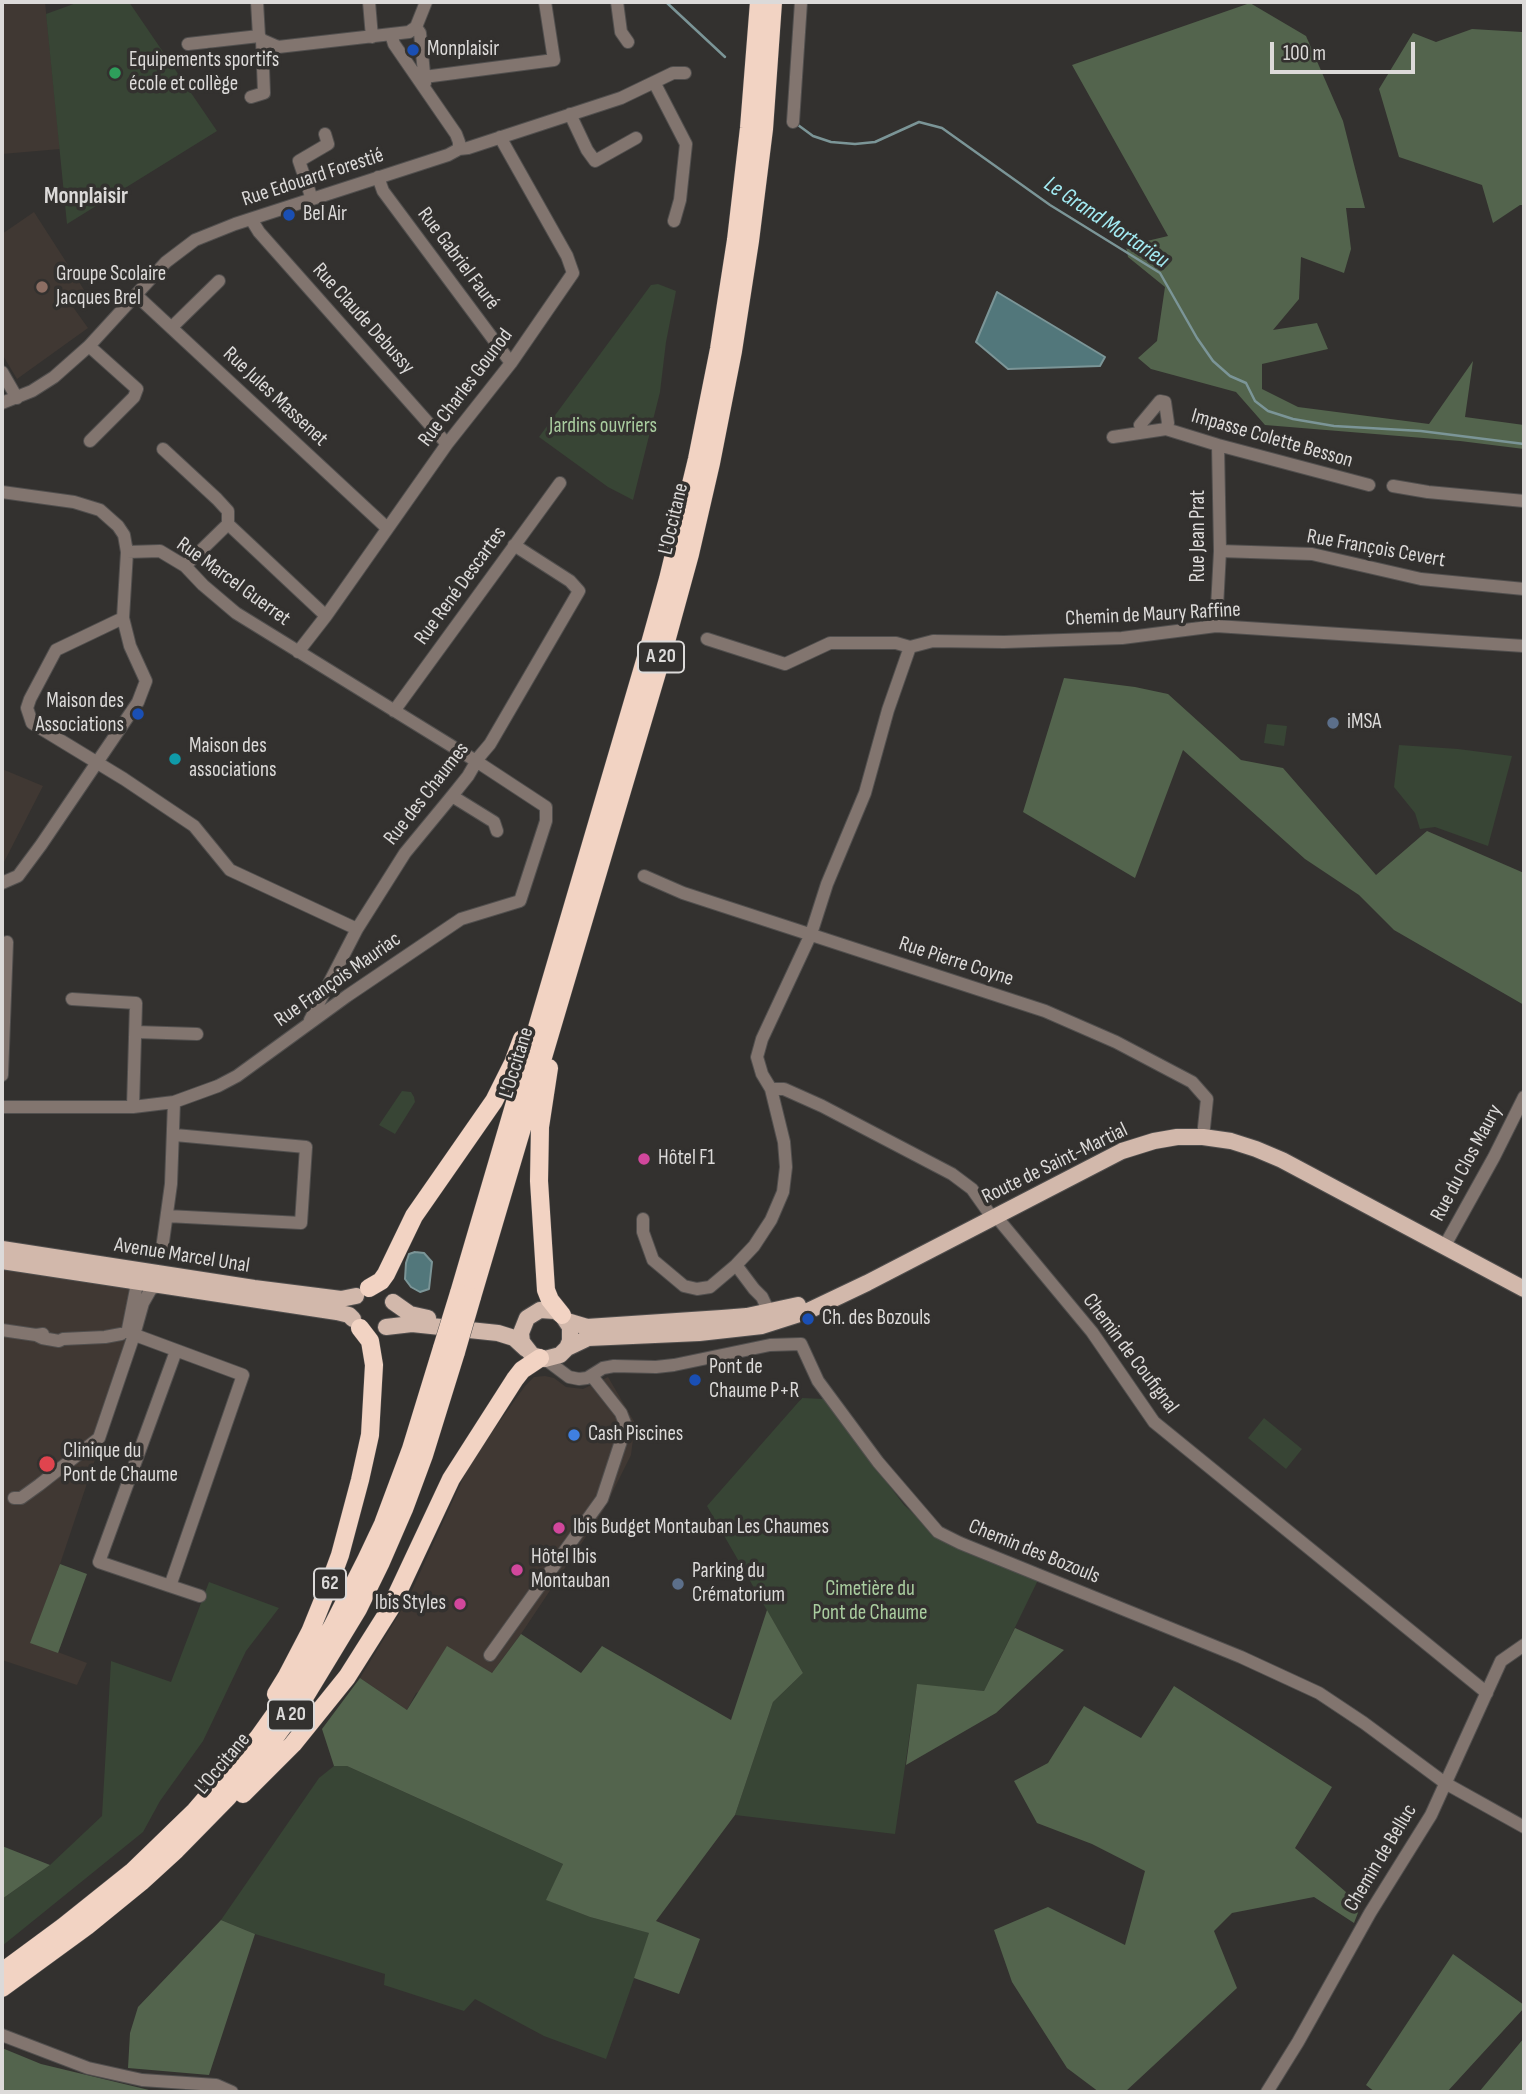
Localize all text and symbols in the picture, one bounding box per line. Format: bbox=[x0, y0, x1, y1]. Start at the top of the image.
scale bar bbox=[1274, 28, 1419, 72]
place label: Monplaisir bbox=[427, 37, 499, 63]
text: 100 m bbox=[1283, 41, 1326, 66]
marker: Monplaisir bbox=[405, 42, 421, 58]
place label: Equipements sportifs école et collège bbox=[129, 48, 279, 98]
marker: Equipements sportifs école et collège bbox=[107, 65, 123, 81]
street label: Rue Edouard Forestié bbox=[239, 143, 387, 213]
water label: Le Grand Mortarieu bbox=[1038, 171, 1174, 275]
district label: Monplaisir bbox=[44, 183, 128, 211]
place label: Bel Air bbox=[303, 202, 347, 228]
street label: Rue Gabriel Fauré bbox=[411, 203, 505, 315]
marker: Bel Air bbox=[281, 207, 297, 223]
street label: Rue Claude Debussy bbox=[306, 258, 420, 380]
place label: Groupe Scolaire Jacques Brel bbox=[56, 262, 166, 312]
marker: Groupe Scolaire Jacques Brel bbox=[34, 279, 50, 295]
street label: Rue Charles Gounod bbox=[413, 324, 519, 452]
street label: Rue Jules Massenet bbox=[217, 342, 333, 452]
street label: Impasse Colette Besson bbox=[1188, 404, 1356, 474]
park label: Jardins ouvriers bbox=[549, 414, 657, 440]
street label: L'Occitane bbox=[654, 481, 694, 557]
street label: Rue Jean Prat bbox=[1186, 490, 1212, 582]
street label: Rue René Descartes bbox=[410, 522, 512, 650]
street label: Rue François Cevert bbox=[1305, 524, 1447, 574]
street label: Rue Marcel Guerret bbox=[171, 532, 295, 632]
street label: Chemin de Maury Raffine bbox=[1065, 598, 1241, 632]
road number: A 20 bbox=[638, 642, 684, 672]
place label: Maison des Associations bbox=[35, 689, 124, 739]
marker: Maison des Associations bbox=[130, 706, 146, 722]
place label: iMSA bbox=[1347, 710, 1381, 736]
marker: iMSA bbox=[1325, 715, 1341, 731]
place label: Maison des associations bbox=[189, 734, 277, 784]
street label: Rue des Chaumes bbox=[379, 737, 475, 851]
marker: Maison des associations bbox=[167, 751, 183, 767]
street label: Rue François Mauriac bbox=[270, 927, 406, 1033]
street label: Rue Pierre Coyne bbox=[895, 932, 1017, 992]
street label: L'Occitane bbox=[494, 1025, 540, 1101]
street label: Rue du Clos Maury bbox=[1426, 1100, 1508, 1226]
street label: Route de Saint-Martial bbox=[978, 1118, 1132, 1210]
place label: Hôtel F1 bbox=[658, 1146, 715, 1172]
marker: Hôtel F1 bbox=[636, 1151, 652, 1167]
street label: Avenue Marcel Unal bbox=[113, 1233, 251, 1279]
street label: Chemin de Coufignal bbox=[1077, 1289, 1183, 1419]
place label: Ch. des Bozouls bbox=[822, 1306, 931, 1332]
marker: Ch. des Bozouls bbox=[800, 1311, 816, 1327]
place label: Pont de Chaume P+R bbox=[709, 1355, 799, 1405]
marker: Pont de Chaume P+R bbox=[687, 1372, 703, 1388]
place label: Cash Piscines bbox=[588, 1422, 683, 1448]
marker: Cash Piscines bbox=[566, 1427, 582, 1443]
place label: Clinique du Pont de Chaume bbox=[63, 1439, 178, 1489]
marker: Clinique du Pont de Chaume bbox=[37, 1454, 57, 1474]
street label: Chemin des Bozouls bbox=[965, 1514, 1103, 1590]
place label: Ibis Budget Montauban Les Chaumes bbox=[573, 1515, 829, 1541]
marker: Ibis Budget Montauban Les Chaumes bbox=[551, 1520, 567, 1536]
place label: Hôtel Ibis Montauban bbox=[531, 1545, 610, 1595]
place label: Parking du Crématorium bbox=[692, 1559, 785, 1609]
marker: Hôtel Ibis Montauban bbox=[509, 1562, 525, 1578]
road number: 62 bbox=[314, 1568, 346, 1600]
marker: Parking du Crématorium bbox=[670, 1576, 686, 1592]
park label: Cimetière du Pont de Chaume bbox=[813, 1577, 927, 1627]
place label: Ibis Styles bbox=[375, 1591, 446, 1617]
marker: Ibis Styles bbox=[452, 1596, 468, 1612]
road number: A 20 bbox=[268, 1700, 314, 1730]
street label: L'Occitane bbox=[190, 1728, 256, 1800]
street label: Chemin de Belluc bbox=[1339, 1800, 1423, 1916]

